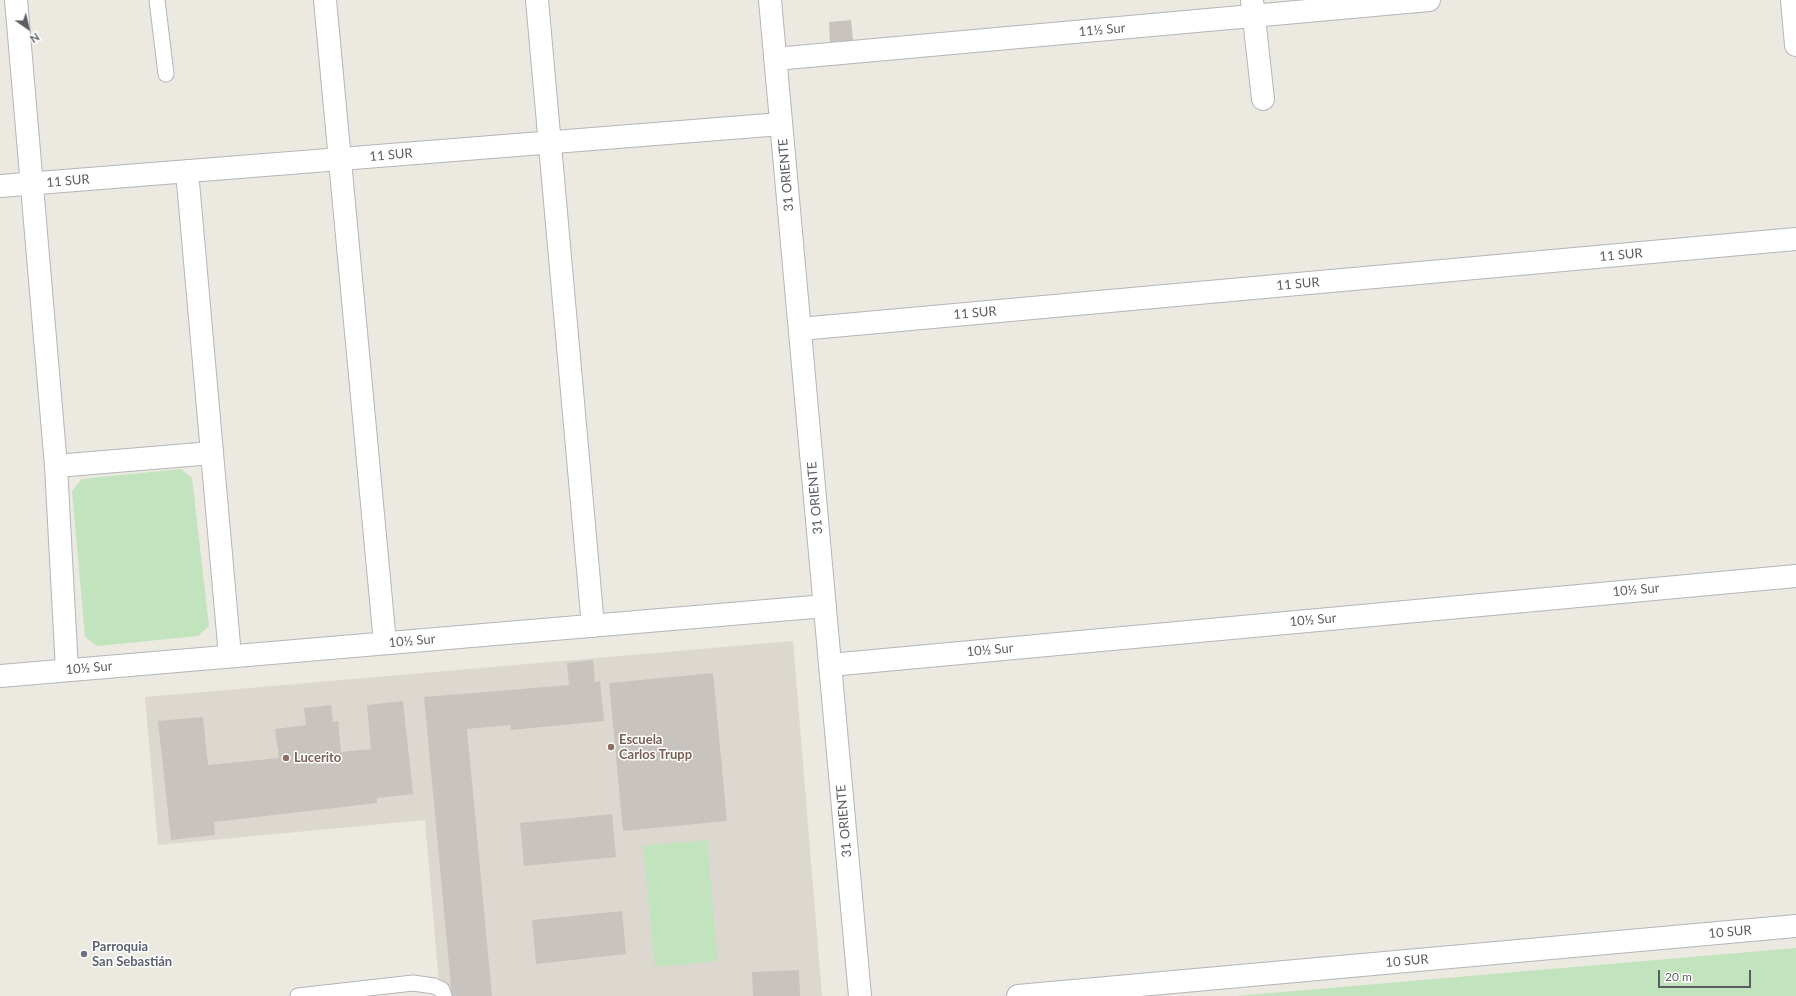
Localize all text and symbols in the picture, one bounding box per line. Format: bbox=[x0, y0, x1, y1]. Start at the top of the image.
north arrow bbox=[8, 8, 48, 48]
street label: 11½ Sur bbox=[1078, 20, 1126, 40]
text: N bbox=[28, 31, 42, 46]
street label: 31 ORIENTE bbox=[775, 138, 797, 212]
street label: 11 SUR bbox=[369, 145, 413, 165]
street label: 11 SUR bbox=[46, 171, 90, 191]
street label: 11 SUR bbox=[1599, 245, 1643, 265]
street label: 11 SUR bbox=[1276, 274, 1320, 294]
street label: 11 SUR bbox=[953, 303, 997, 323]
street label: 31 ORIENTE bbox=[804, 461, 826, 535]
street label: 10½ Sur bbox=[1612, 580, 1660, 600]
street label: 10½ Sur bbox=[1289, 610, 1337, 630]
street label: 10½ Sur bbox=[388, 631, 436, 651]
street label: 10½ Sur bbox=[966, 640, 1014, 660]
street label: 10½ Sur bbox=[65, 658, 113, 678]
place label: Escuela Carlos Trupp bbox=[619, 732, 692, 763]
marker: Escuela Carlos Trupp bbox=[606, 742, 616, 752]
place label: Lucerito bbox=[294, 750, 341, 766]
marker: Lucerito bbox=[281, 753, 291, 763]
street label: 31 ORIENTE bbox=[833, 784, 855, 858]
street label: 10 SUR bbox=[1708, 922, 1752, 942]
place label: Parroquia San Sebastián bbox=[92, 939, 172, 970]
marker: Parroquia San Sebastián bbox=[79, 949, 89, 959]
street label: 10 SUR bbox=[1385, 951, 1429, 971]
scale bar bbox=[1660, 962, 1753, 988]
text: 20 m bbox=[1665, 969, 1692, 984]

